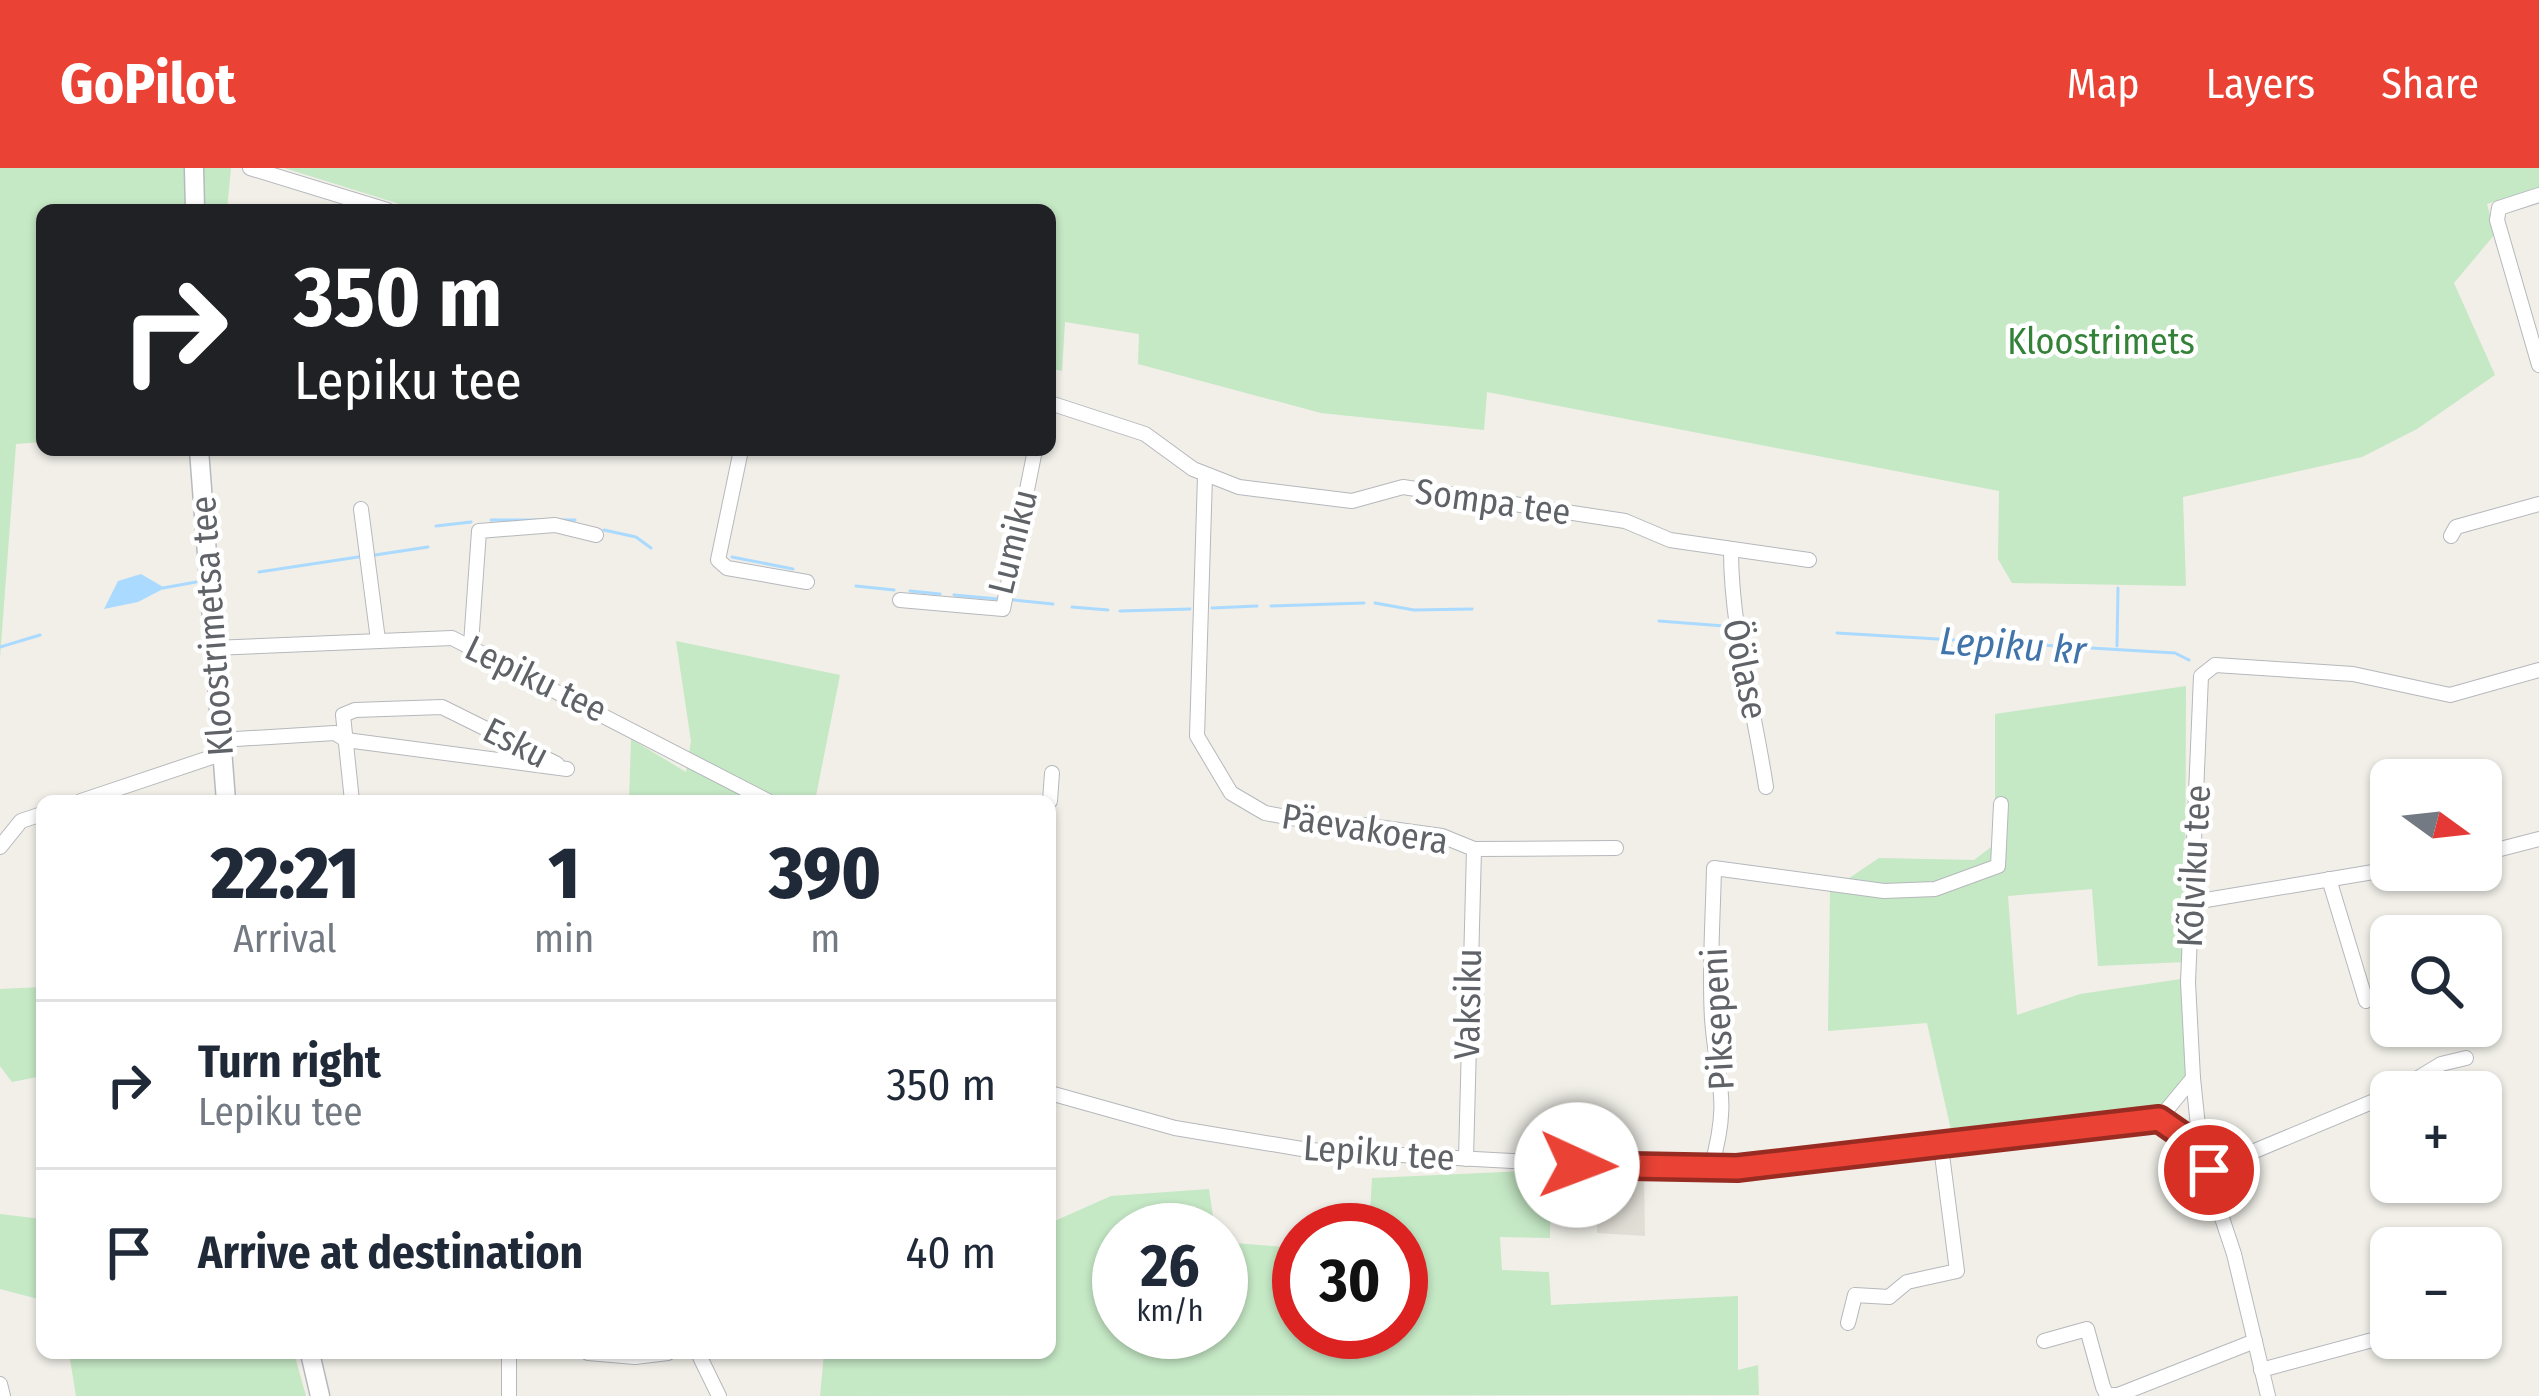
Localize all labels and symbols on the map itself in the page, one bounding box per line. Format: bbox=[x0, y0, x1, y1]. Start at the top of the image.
park label: Kloostrimets bbox=[2007, 320, 2195, 364]
street label: Sompa tee bbox=[1413, 469, 1573, 535]
street label: Lumiku bbox=[979, 485, 1047, 599]
street label: Kloostrimetsa tee bbox=[181, 495, 243, 757]
street label: Öölase bbox=[1713, 615, 1777, 723]
water label: Lepiku kr bbox=[1938, 618, 2089, 674]
street label: Lepiku tee bbox=[458, 626, 614, 732]
street label: Esku bbox=[476, 708, 556, 778]
north arrow bbox=[2370, 759, 2502, 891]
street label: Kõlviku tee bbox=[2168, 784, 2220, 948]
street label: Päevakoera bbox=[1279, 794, 1451, 864]
street label: Piksepeni bbox=[1692, 947, 1744, 1091]
street label: Vaksiku bbox=[1445, 948, 1491, 1060]
position arrow bbox=[1514, 1102, 1640, 1228]
pin bbox=[2158, 1119, 2260, 1221]
street label: Lepiku tee bbox=[1302, 1126, 1456, 1180]
speed limit sign: 30 bbox=[1272, 1203, 1428, 1359]

